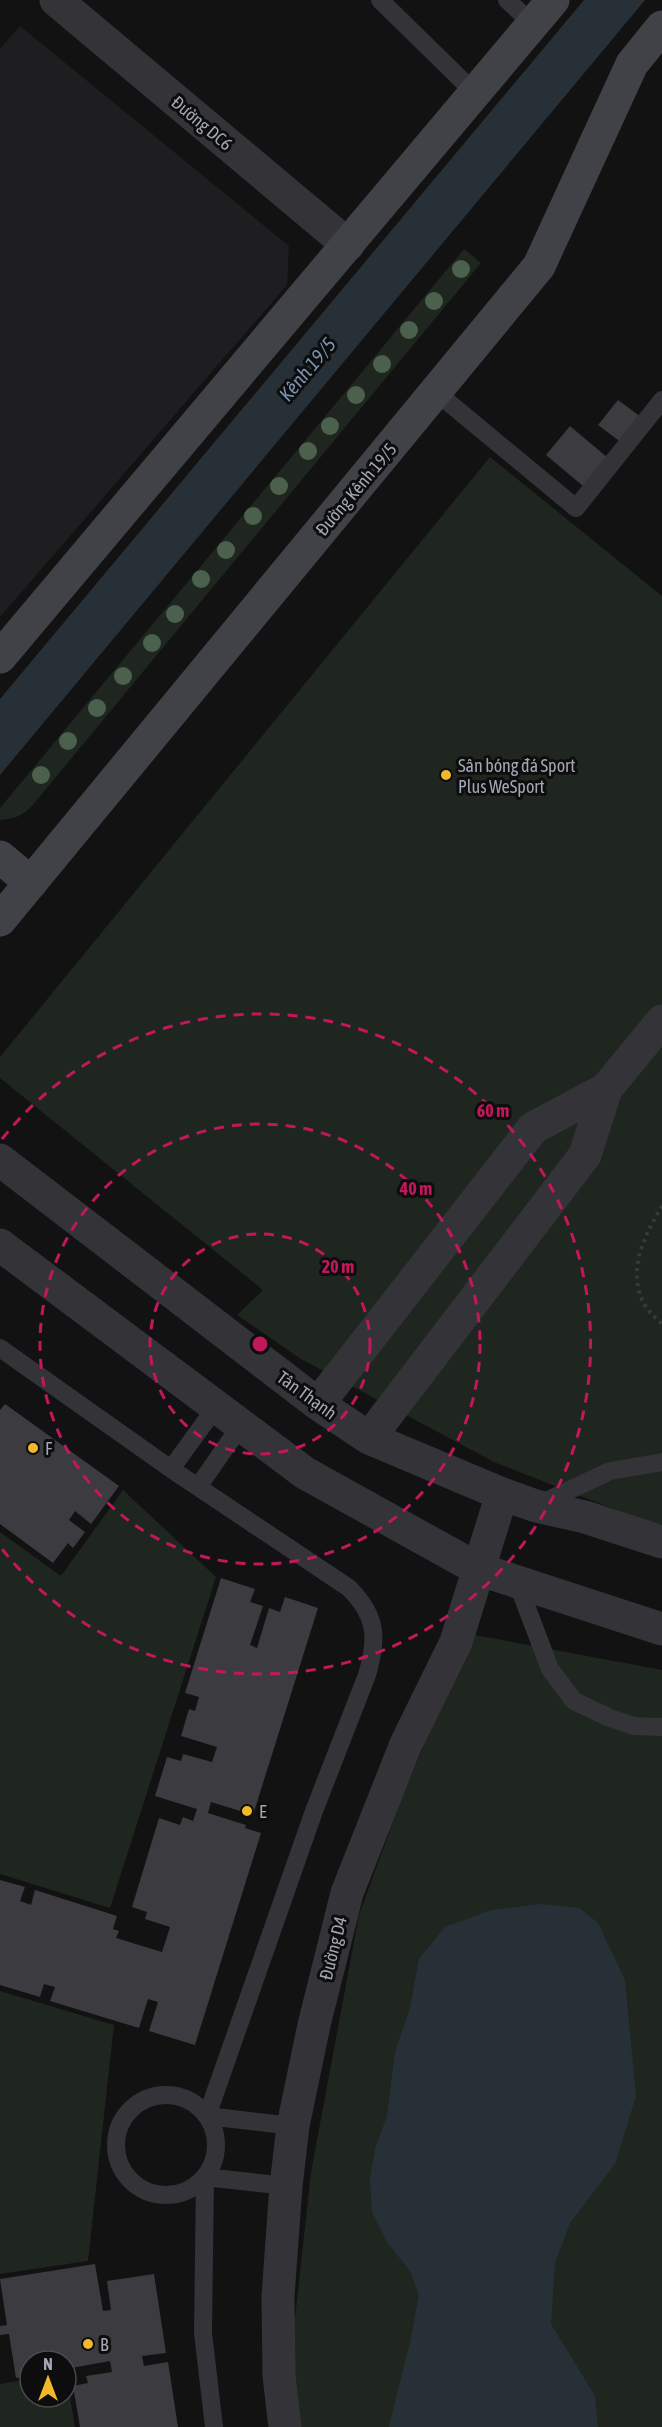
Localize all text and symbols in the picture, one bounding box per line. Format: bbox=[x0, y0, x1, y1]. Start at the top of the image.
street label: Đường DC6 bbox=[167, 92, 237, 154]
water label: Kênh 19/5 bbox=[274, 333, 340, 405]
street label: Đường Kênh 19/5 bbox=[311, 439, 401, 539]
place label: Sân bóng đá Sport Plus WeSport bbox=[458, 755, 575, 797]
marker: Sân bóng đá Sport Plus WeSport bbox=[439, 768, 453, 782]
text: 60 m bbox=[477, 1100, 509, 1121]
text: 40 m bbox=[399, 1178, 432, 1199]
text: 20 m bbox=[322, 1256, 354, 1277]
centre of rings bbox=[250, 1334, 270, 1354]
street label: Tân Thạnh bbox=[273, 1366, 341, 1424]
place label: F bbox=[45, 1438, 53, 1459]
marker: F bbox=[26, 1441, 40, 1455]
place label: E bbox=[259, 1801, 267, 1822]
marker: E bbox=[240, 1804, 254, 1818]
street label: Đường D4 bbox=[315, 1914, 351, 1982]
place label: B bbox=[100, 2334, 109, 2355]
marker: B bbox=[81, 2337, 95, 2351]
north arrow bbox=[18, 2349, 78, 2409]
text: N bbox=[43, 2355, 53, 2373]

